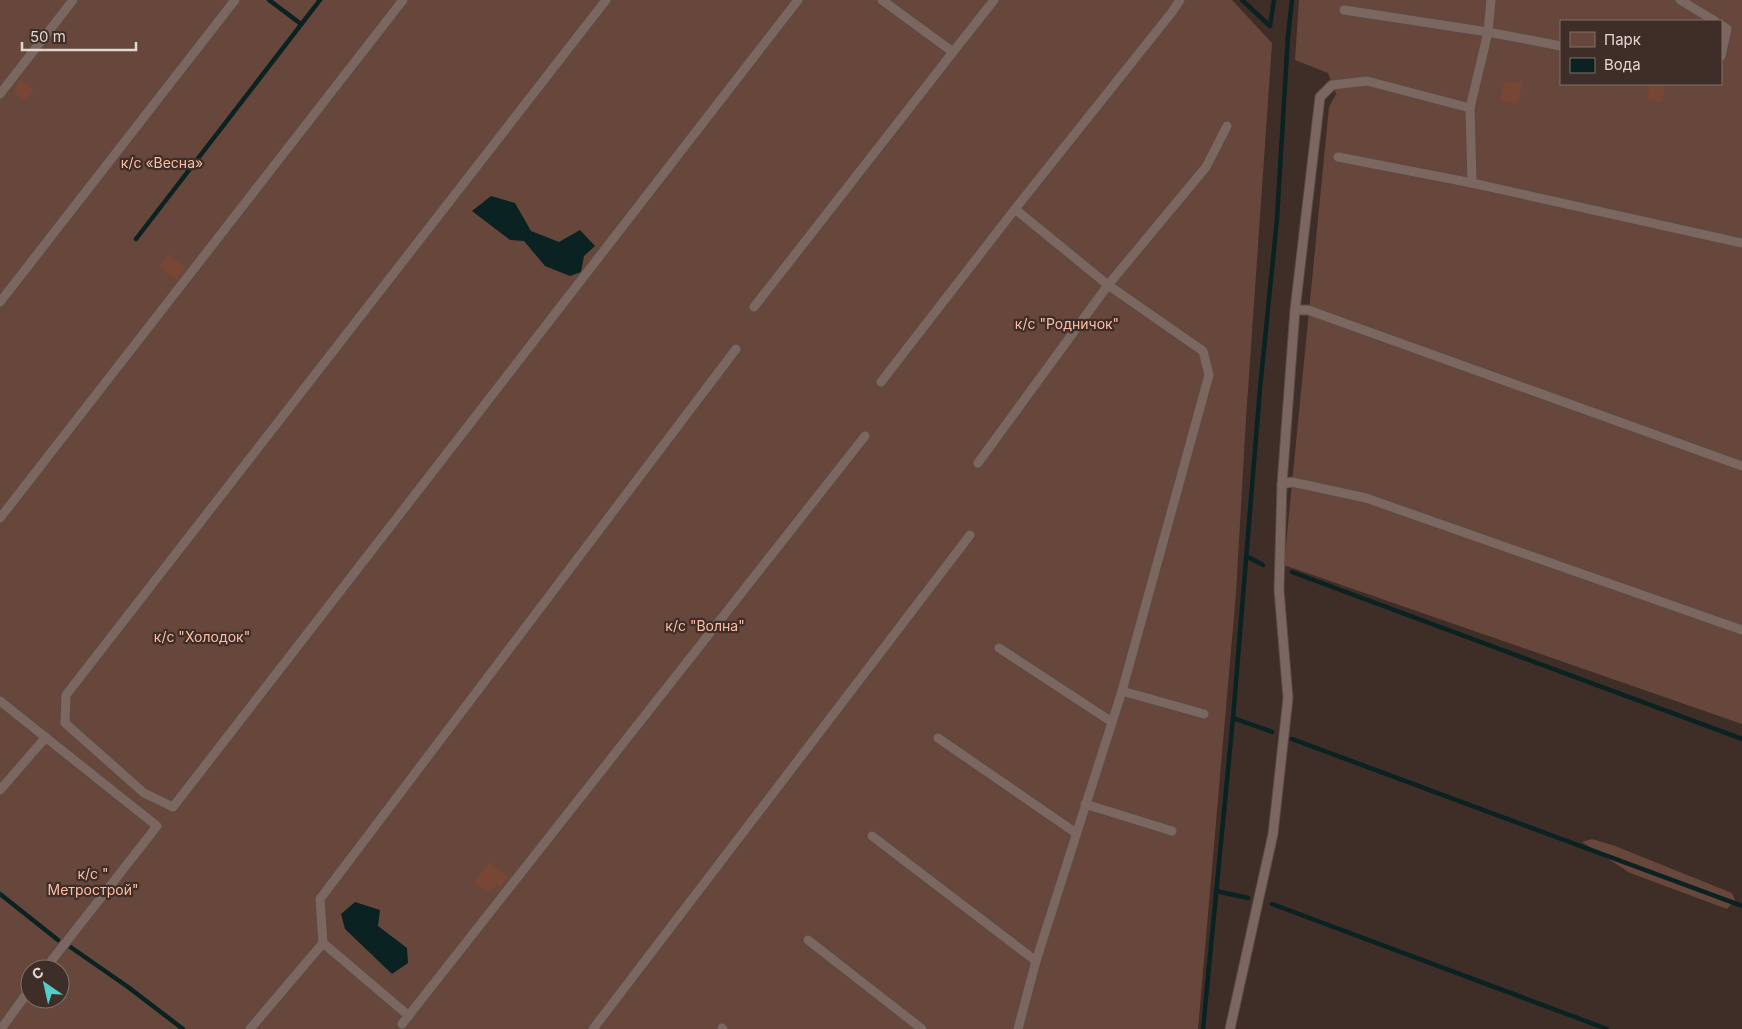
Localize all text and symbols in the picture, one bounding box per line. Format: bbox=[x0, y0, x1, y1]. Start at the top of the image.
scale bar bbox=[22, 20, 136, 52]
legend bbox=[1560, 20, 1722, 85]
text: 50 m bbox=[30, 27, 66, 46]
text: Парк bbox=[1604, 30, 1641, 49]
text: Вода bbox=[1604, 55, 1641, 74]
park label: к/с «Весна» bbox=[121, 154, 203, 171]
park label: к/с "Родничок" bbox=[1015, 315, 1119, 332]
park label: к/с "Волна" bbox=[665, 617, 745, 634]
park label: к/с "Холодок" bbox=[154, 628, 250, 645]
park label: к/с " Метрострой" bbox=[47, 865, 139, 898]
north arrow bbox=[20, 959, 70, 1009]
text: С bbox=[28, 963, 46, 983]

